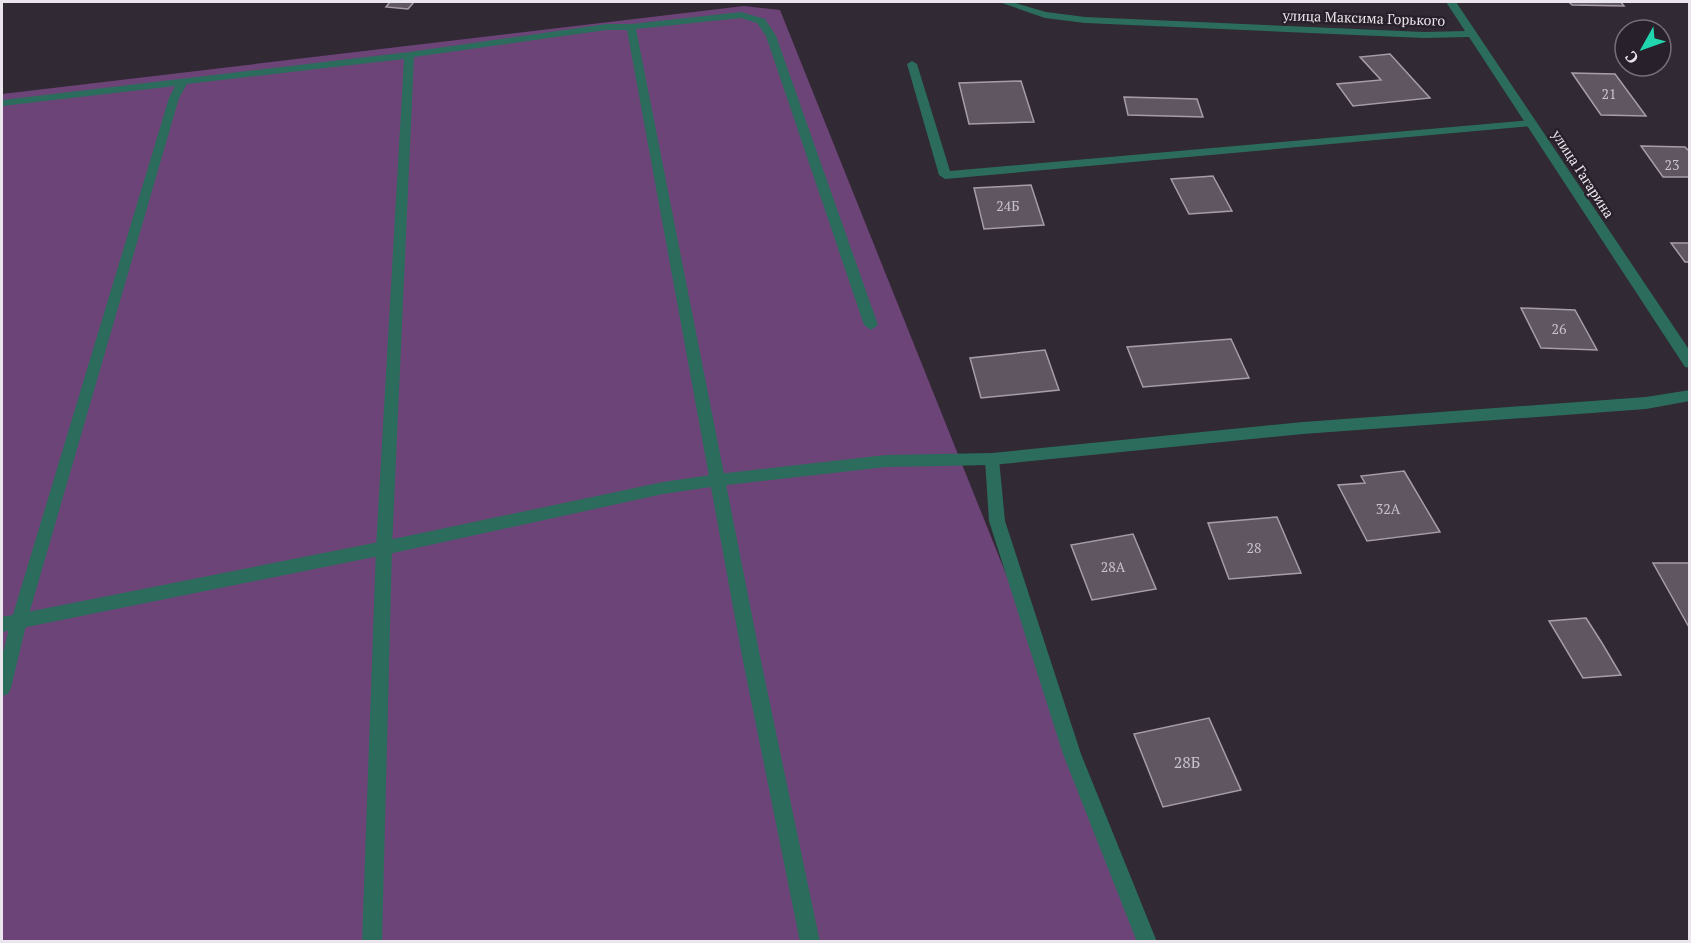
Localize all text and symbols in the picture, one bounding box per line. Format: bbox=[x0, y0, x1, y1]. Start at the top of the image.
street label: улица Максима Горького bbox=[1281, 5, 1446, 30]
north arrow bbox=[1613, 18, 1673, 78]
text: С bbox=[1620, 47, 1643, 69]
house number: 21 bbox=[1602, 84, 1616, 103]
street label: улица Гагарина bbox=[1547, 125, 1619, 221]
house number: 23 bbox=[1665, 155, 1679, 174]
house number: 24Б bbox=[996, 196, 1020, 215]
house number: 26 bbox=[1552, 319, 1567, 338]
house number: 32А bbox=[1376, 499, 1401, 518]
house number: 28 bbox=[1247, 538, 1261, 557]
house number: 28А bbox=[1101, 557, 1126, 576]
house number: 28Б bbox=[1174, 751, 1200, 773]

